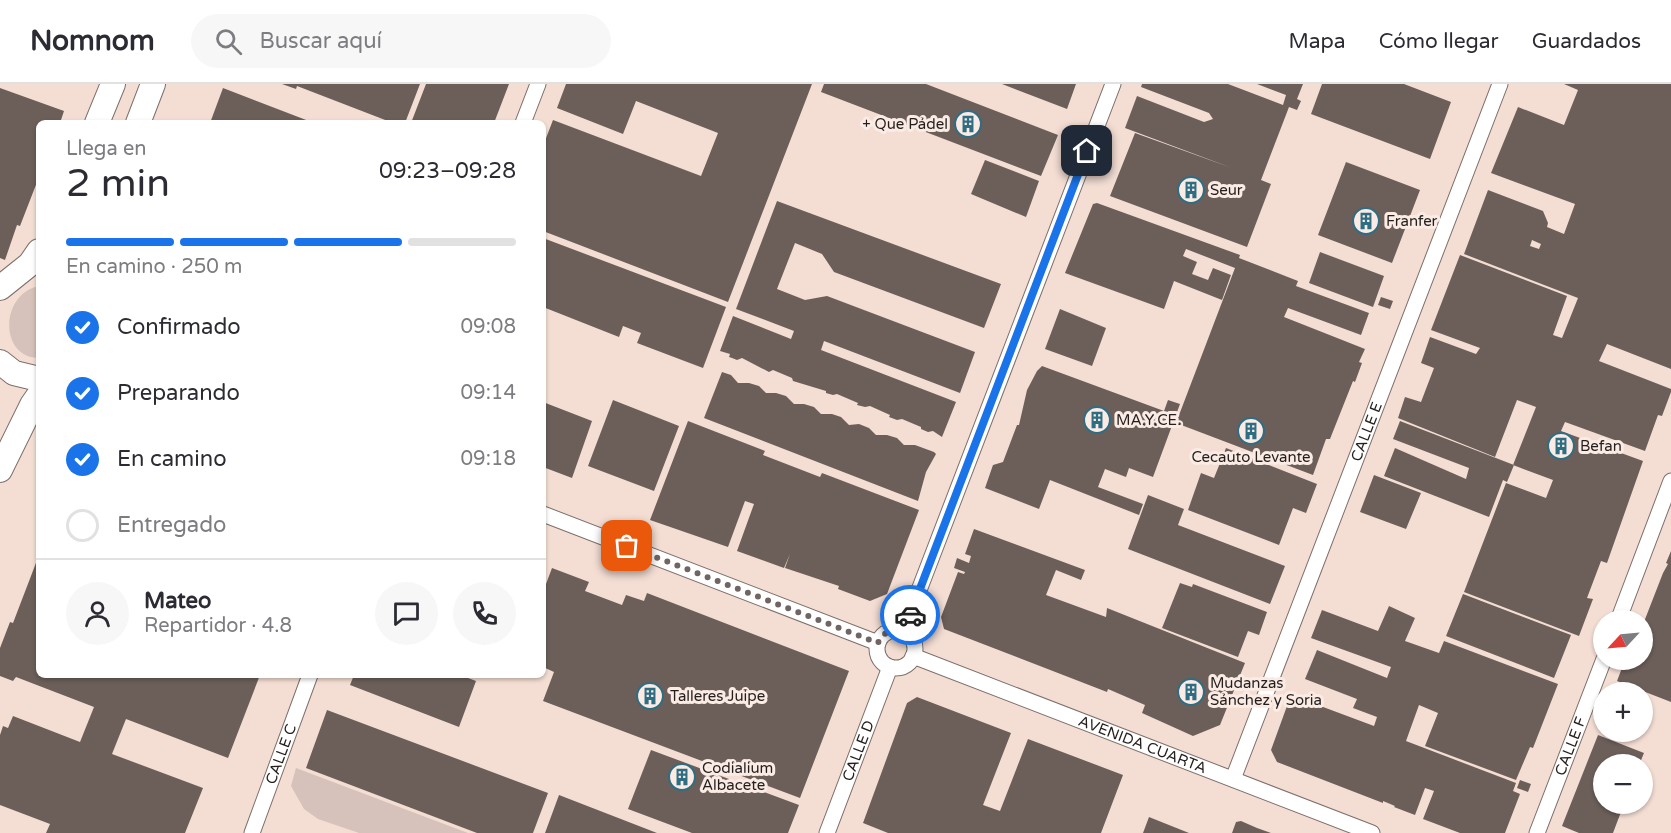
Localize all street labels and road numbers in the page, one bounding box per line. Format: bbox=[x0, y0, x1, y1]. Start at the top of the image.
street label: CALLE E bbox=[1347, 400, 1386, 464]
street label: AVENIDA CUARTA bbox=[1076, 712, 1209, 777]
street label: CALLE F bbox=[1551, 714, 1590, 778]
street label: CALLE D bbox=[839, 718, 878, 784]
street label: CALLE C bbox=[262, 722, 300, 787]

